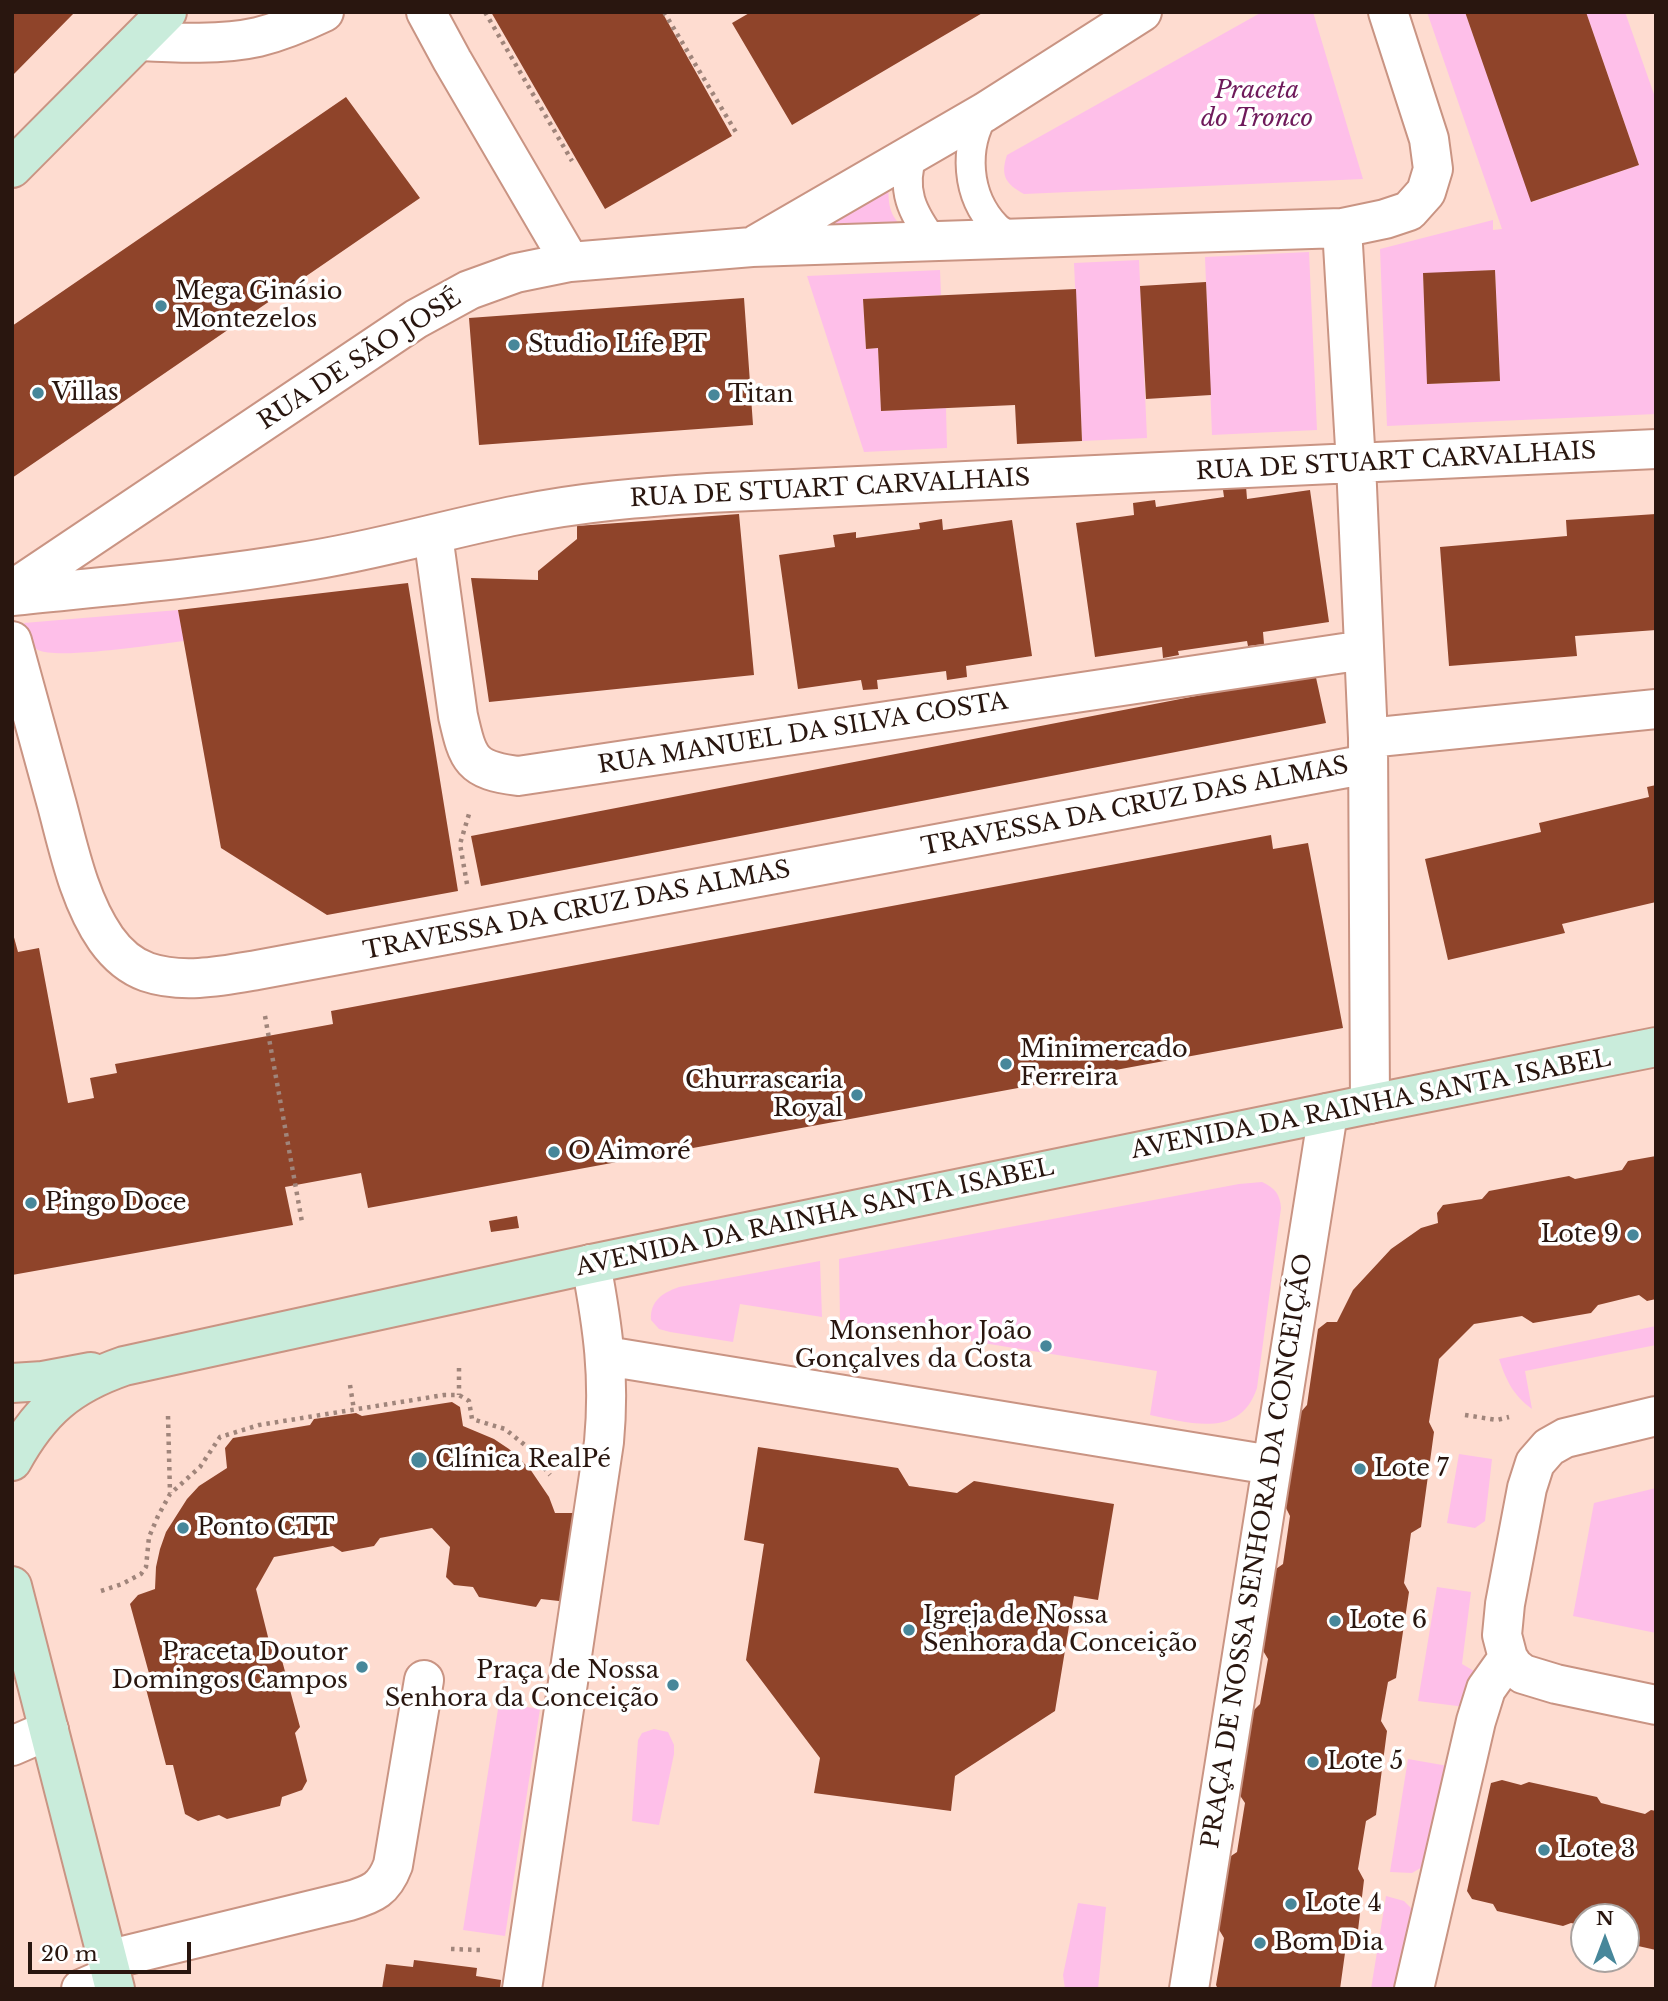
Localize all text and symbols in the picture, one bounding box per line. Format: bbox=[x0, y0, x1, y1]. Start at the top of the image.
park label: Praceta do Tronco bbox=[1201, 77, 1313, 133]
place label: Mega Ginásio Montezelos bbox=[175, 278, 343, 334]
street label: RUA DE SÃO JOSÉ bbox=[253, 284, 467, 436]
marker: Mega Ginásio Montezelos bbox=[153, 298, 169, 314]
place label: Studio Life PT bbox=[528, 331, 707, 359]
marker: Studio Life PT bbox=[506, 337, 522, 353]
place label: Villas bbox=[52, 379, 119, 407]
place label: Titan bbox=[728, 381, 794, 409]
marker: Villas bbox=[30, 385, 46, 401]
marker: Titan bbox=[706, 387, 722, 403]
street label: RUA DE STUART CARVALHAIS bbox=[1195, 437, 1597, 487]
street label: RUA DE STUART CARVALHAIS bbox=[629, 464, 1031, 514]
street label: RUA MANUEL DA SILVA COSTA bbox=[596, 687, 1010, 781]
street label: TRAVESSA DA CRUZ DAS ALMAS bbox=[919, 751, 1351, 863]
street label: TRAVESSA DA CRUZ DAS ALMAS bbox=[361, 855, 793, 967]
place label: Minimercado Ferreira bbox=[1020, 1036, 1188, 1092]
street label: AVENIDA DA RAINHA SANTA ISABEL bbox=[1129, 1044, 1613, 1166]
marker: Minimercado Ferreira bbox=[998, 1056, 1014, 1072]
place label: Churrascaria Royal bbox=[685, 1067, 843, 1123]
marker: Churrascaria Royal bbox=[849, 1087, 865, 1103]
place label: O Aimoré bbox=[568, 1138, 691, 1166]
marker: O Aimoré bbox=[546, 1144, 562, 1160]
street label: AVENIDA DA RAINHA SANTA ISABEL bbox=[573, 1153, 1057, 1283]
place label: Pingo Doce bbox=[45, 1189, 187, 1217]
marker: Pingo Doce bbox=[23, 1195, 39, 1211]
place label: Lote 9 bbox=[1541, 1221, 1619, 1249]
marker: Lote 9 bbox=[1625, 1227, 1641, 1243]
street label: PRAÇA DE NOSSA SENHORA DA CONCEIÇÃO bbox=[1197, 1252, 1319, 1850]
place label: Monsenhor João Gonçalves da Costa bbox=[795, 1318, 1032, 1374]
marker: Monsenhor João Gonçalves da Costa bbox=[1038, 1338, 1054, 1354]
place label: Clínica RealPé bbox=[435, 1446, 611, 1474]
marker: Clínica RealPé bbox=[409, 1450, 429, 1470]
place label: Lote 7 bbox=[1374, 1455, 1449, 1483]
marker: Lote 7 bbox=[1352, 1461, 1368, 1477]
place label: Ponto CTT bbox=[197, 1514, 334, 1542]
marker: Ponto CTT bbox=[175, 1520, 191, 1536]
place label: Igreja de Nossa Senhora da Conceição bbox=[923, 1602, 1197, 1658]
place label: Lote 6 bbox=[1349, 1607, 1427, 1635]
marker: Lote 6 bbox=[1327, 1613, 1343, 1629]
marker: Igreja de Nossa Senhora da Conceição bbox=[901, 1622, 917, 1638]
place label: Praceta Doutor Domingos Campos bbox=[112, 1639, 348, 1695]
place label: Praça de Nossa Senhora da Conceição bbox=[385, 1657, 659, 1713]
marker: Praceta Doutor Domingos Campos bbox=[354, 1659, 370, 1675]
marker: Praça de Nossa Senhora da Conceição bbox=[665, 1677, 681, 1693]
place label: Lote 5 bbox=[1327, 1748, 1403, 1776]
marker: Lote 5 bbox=[1305, 1754, 1321, 1770]
place label: Lote 3 bbox=[1558, 1836, 1636, 1864]
marker: Lote 3 bbox=[1536, 1842, 1552, 1858]
place label: Lote 4 bbox=[1305, 1890, 1382, 1918]
marker: Lote 4 bbox=[1283, 1896, 1299, 1912]
north arrow bbox=[1570, 1903, 1640, 1973]
text: N bbox=[1596, 1907, 1614, 1930]
scale bar bbox=[32, 1927, 194, 1971]
place label: Bom Dia bbox=[1274, 1929, 1383, 1957]
marker: Bom Dia bbox=[1252, 1935, 1268, 1951]
text: 20 m bbox=[41, 1941, 98, 1967]

